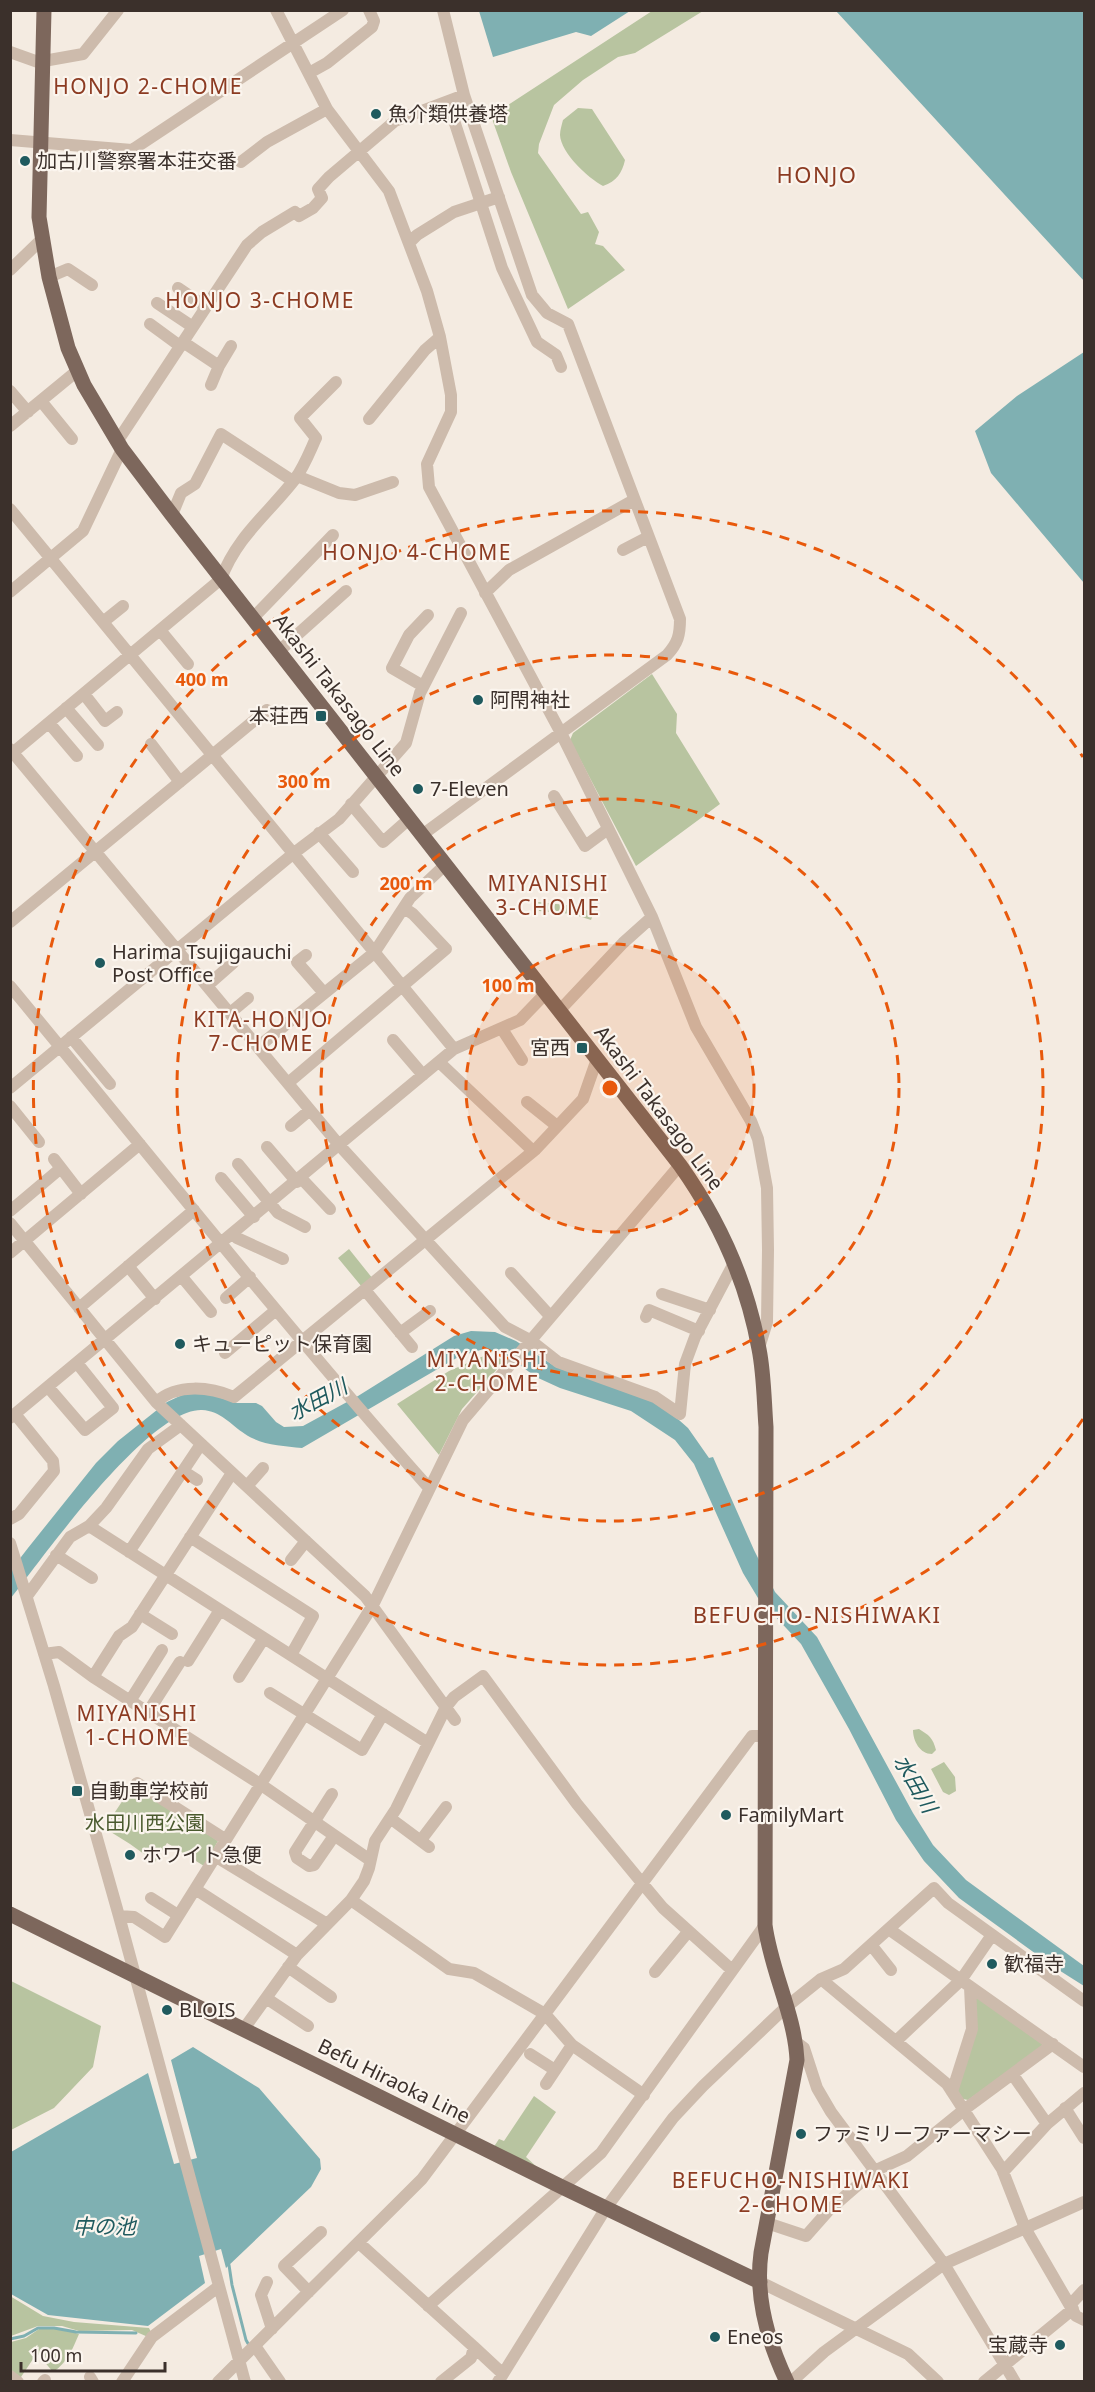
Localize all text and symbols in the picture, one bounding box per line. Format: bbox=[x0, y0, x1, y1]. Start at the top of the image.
district label: HONJO 2-CHOME bbox=[53, 72, 243, 100]
place label: 魚介類供養塔 bbox=[388, 100, 508, 127]
marker: 魚介類供養塔 bbox=[369, 107, 383, 121]
place label: 加古川警察署本荘交番 bbox=[37, 147, 237, 174]
marker: 加古川警察署本荘交番 bbox=[18, 154, 32, 168]
district label: HONJO bbox=[777, 159, 857, 189]
district label: HONJO 3-CHOME bbox=[165, 286, 355, 314]
district label: HONJO 4-CHOME bbox=[322, 538, 512, 566]
street label: Akashi Takasago Line bbox=[267, 608, 411, 782]
text: 400 m bbox=[175, 667, 229, 691]
place label: 阿閇神社 bbox=[490, 686, 570, 713]
marker: 阿閇神社 bbox=[471, 693, 485, 707]
place label: 本荘西 bbox=[249, 702, 309, 729]
marker: 本荘西 bbox=[314, 709, 328, 723]
text: 300 m bbox=[277, 769, 331, 793]
place label: 7-Eleven bbox=[430, 775, 509, 802]
marker: 7-Eleven bbox=[411, 782, 425, 796]
district label: MIYANISHI 3-CHOME bbox=[488, 869, 609, 921]
text: 200 m bbox=[379, 871, 433, 895]
place label: Harima Tsujigauchi Post Office bbox=[112, 938, 292, 988]
marker: Harima Tsujigauchi Post Office bbox=[93, 956, 107, 970]
text: 100 m bbox=[481, 973, 535, 997]
district label: KITA-HONJO 7-CHOME bbox=[193, 1005, 329, 1057]
street label: Akashi Takasago Line bbox=[589, 1020, 730, 1195]
place label: 宮西 bbox=[530, 1034, 570, 1061]
marker: 宮西 bbox=[575, 1041, 589, 1055]
centre of rings bbox=[600, 1078, 620, 1098]
place label: キューピット保育園 bbox=[192, 1330, 372, 1357]
marker: キューピット保育園 bbox=[173, 1337, 187, 1351]
district label: MIYANISHI 2-CHOME bbox=[427, 1345, 548, 1397]
water label: 水田川 bbox=[283, 1371, 354, 1426]
district label: BEFUCHO-NISHIWAKI bbox=[693, 1599, 941, 1629]
district label: MIYANISHI 1-CHOME bbox=[77, 1699, 198, 1751]
water label: 水田川 bbox=[888, 1749, 945, 1820]
place label: 自動車学校前 bbox=[89, 1777, 209, 1804]
marker: 自動車学校前 bbox=[70, 1784, 84, 1798]
place label: FamilyMart bbox=[738, 1801, 844, 1828]
marker: FamilyMart bbox=[719, 1808, 733, 1822]
park label: 水田川西公園 bbox=[85, 1809, 205, 1836]
place label: ホワイト急便 bbox=[142, 1841, 262, 1868]
marker: ホワイト急便 bbox=[123, 1848, 137, 1862]
place label: 歓福寺 bbox=[1004, 1950, 1064, 1977]
marker: 歓福寺 bbox=[985, 1957, 999, 1971]
place label: BLOIS bbox=[179, 1996, 235, 2023]
marker: BLOIS bbox=[160, 2003, 174, 2017]
street label: Befu Hiraoka Line bbox=[314, 2032, 475, 2129]
place label: ファミリーファーマシー bbox=[813, 2120, 1032, 2147]
marker: ファミリーファーマシー bbox=[794, 2127, 808, 2141]
district label: BEFUCHO-NISHIWAKI 2-CHOME bbox=[672, 2166, 910, 2218]
water label: 中の池 bbox=[73, 2212, 137, 2240]
place label: Eneos bbox=[727, 2323, 783, 2350]
marker: Eneos bbox=[708, 2330, 722, 2344]
place label: 宝蔵寺 bbox=[988, 2331, 1048, 2358]
scale bar bbox=[21, 2335, 165, 2373]
marker: 宝蔵寺 bbox=[1053, 2338, 1067, 2352]
text: 100 m bbox=[30, 2343, 82, 2367]

